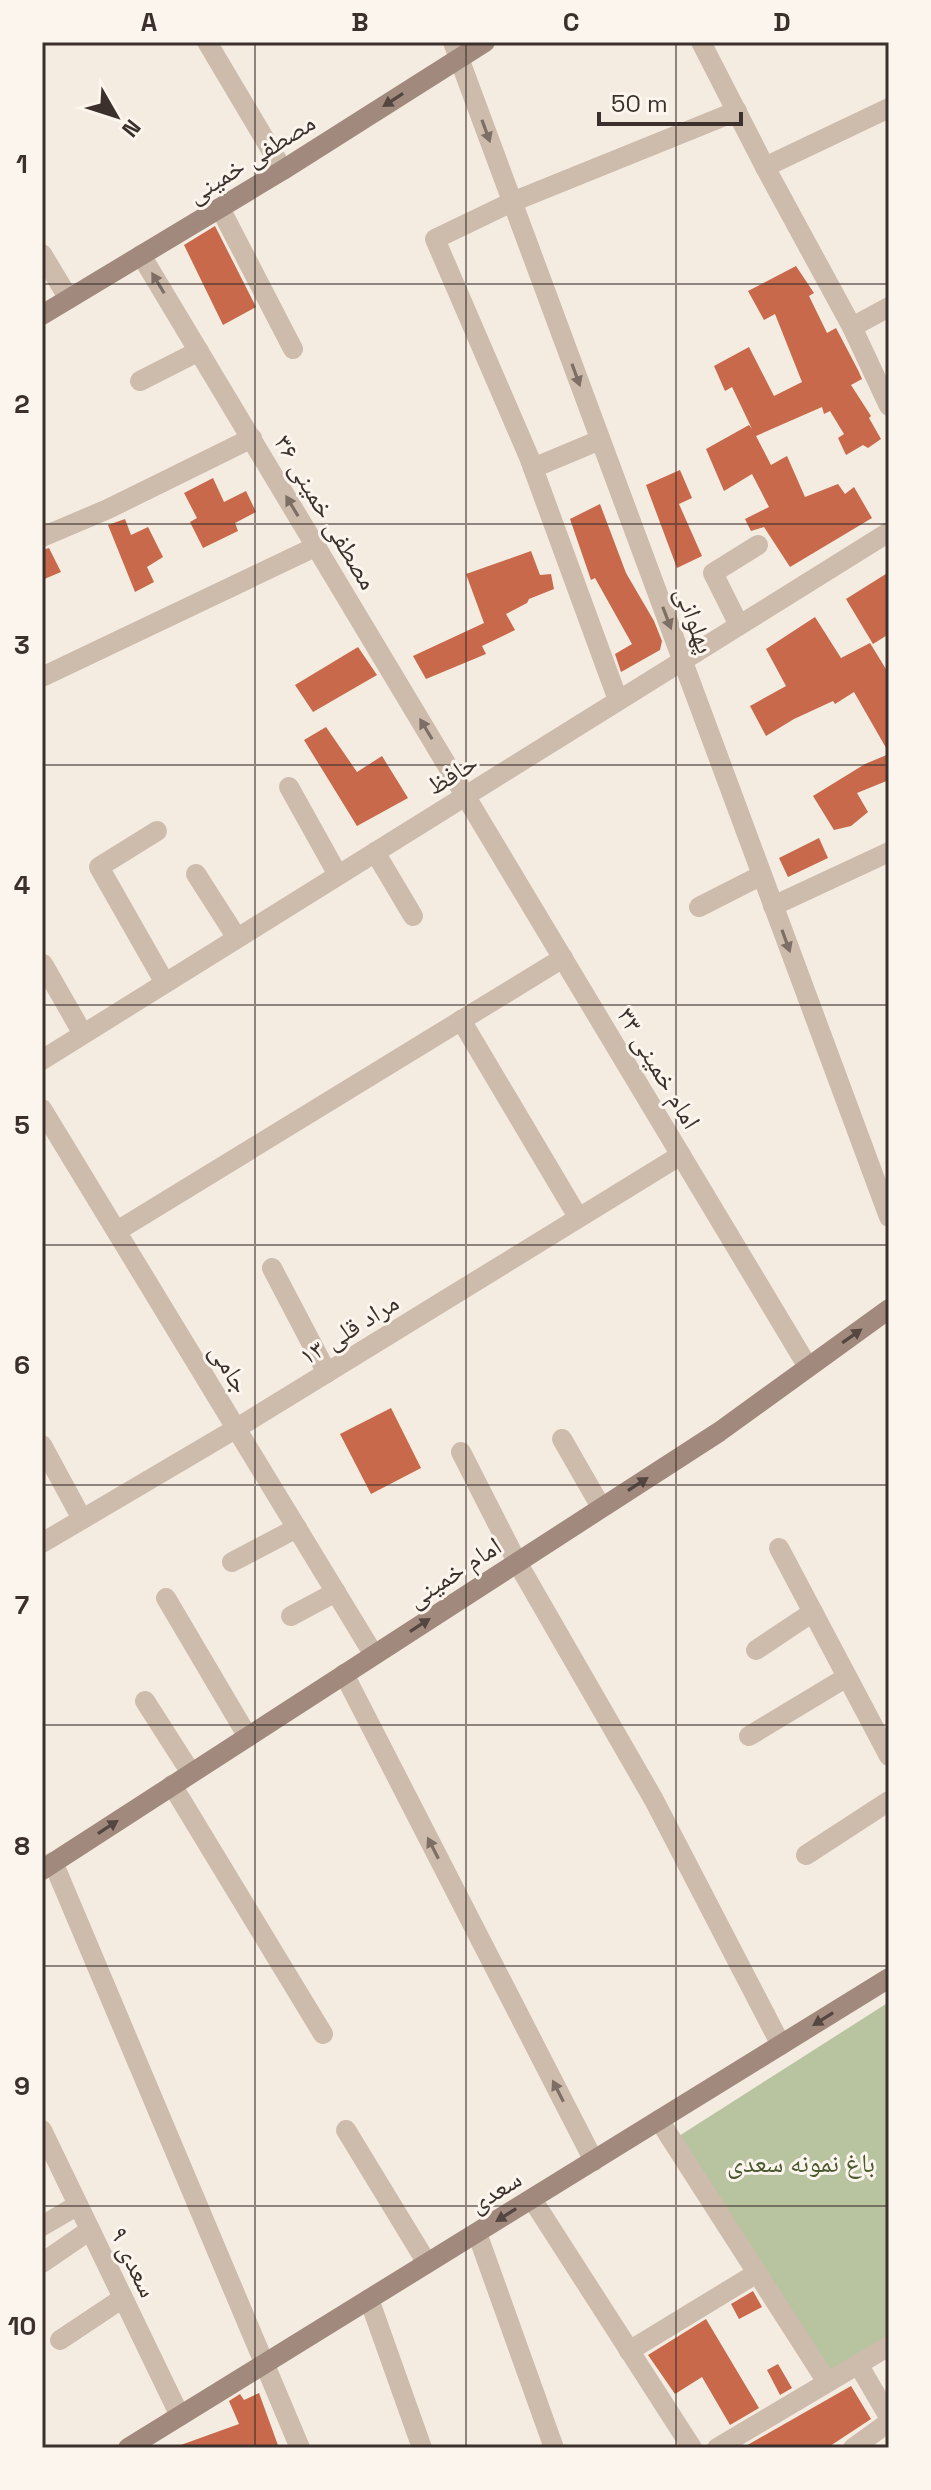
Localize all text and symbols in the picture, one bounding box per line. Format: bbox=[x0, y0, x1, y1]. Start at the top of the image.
text: A bbox=[141, 5, 158, 39]
text: B bbox=[351, 5, 369, 39]
text: C bbox=[563, 5, 579, 39]
text: D bbox=[773, 5, 791, 39]
north arrow bbox=[76, 76, 156, 156]
scale bar bbox=[599, 76, 741, 126]
text: 50 m bbox=[611, 88, 668, 119]
one-way arrow bbox=[382, 92, 403, 107]
street label: مصطفی خمینی bbox=[180, 105, 322, 211]
text: N bbox=[116, 114, 147, 143]
one-way arrow bbox=[480, 119, 493, 143]
text: 1 bbox=[16, 147, 28, 181]
one-way arrow bbox=[151, 272, 165, 294]
one-way arrow bbox=[570, 363, 583, 387]
text: 2 bbox=[14, 387, 30, 421]
street label: مصطفی خمینی ۳۶ bbox=[266, 428, 386, 596]
one-way arrow bbox=[286, 495, 300, 517]
street label: پهلوانی bbox=[667, 582, 723, 658]
one-way arrow bbox=[661, 606, 674, 630]
text: 3 bbox=[14, 628, 30, 662]
one-way arrow bbox=[419, 718, 433, 740]
street label: حافظ bbox=[420, 745, 484, 803]
text: 4 bbox=[14, 868, 30, 902]
one-way arrow bbox=[780, 929, 793, 953]
street label: امام خمینی ۳۳ bbox=[609, 1001, 709, 1136]
text: 5 bbox=[14, 1108, 30, 1142]
street label: مراد قلی ۱۳ bbox=[293, 1285, 405, 1373]
one-way arrow bbox=[841, 1329, 862, 1344]
street label: جامی bbox=[202, 1337, 258, 1399]
text: 6 bbox=[14, 1348, 30, 1382]
one-way arrow bbox=[627, 1477, 649, 1491]
street label: امام خمینی bbox=[400, 1529, 508, 1616]
text: 7 bbox=[15, 1588, 29, 1622]
one-way arrow bbox=[409, 1618, 431, 1633]
one-way arrow bbox=[97, 1820, 118, 1835]
text: 8 bbox=[14, 1829, 30, 1863]
one-way arrow bbox=[427, 1837, 440, 1860]
one-way arrow bbox=[812, 2012, 834, 2026]
text: 9 bbox=[14, 2069, 30, 2103]
one-way arrow bbox=[551, 2080, 565, 2103]
park label: باغ نمونه سعدی bbox=[727, 2146, 875, 2180]
street label: سعدی bbox=[462, 2162, 528, 2220]
one-way arrow bbox=[495, 2207, 517, 2221]
street label: سعدی ۹ bbox=[102, 2221, 166, 2303]
text: 10 bbox=[8, 2309, 36, 2343]

